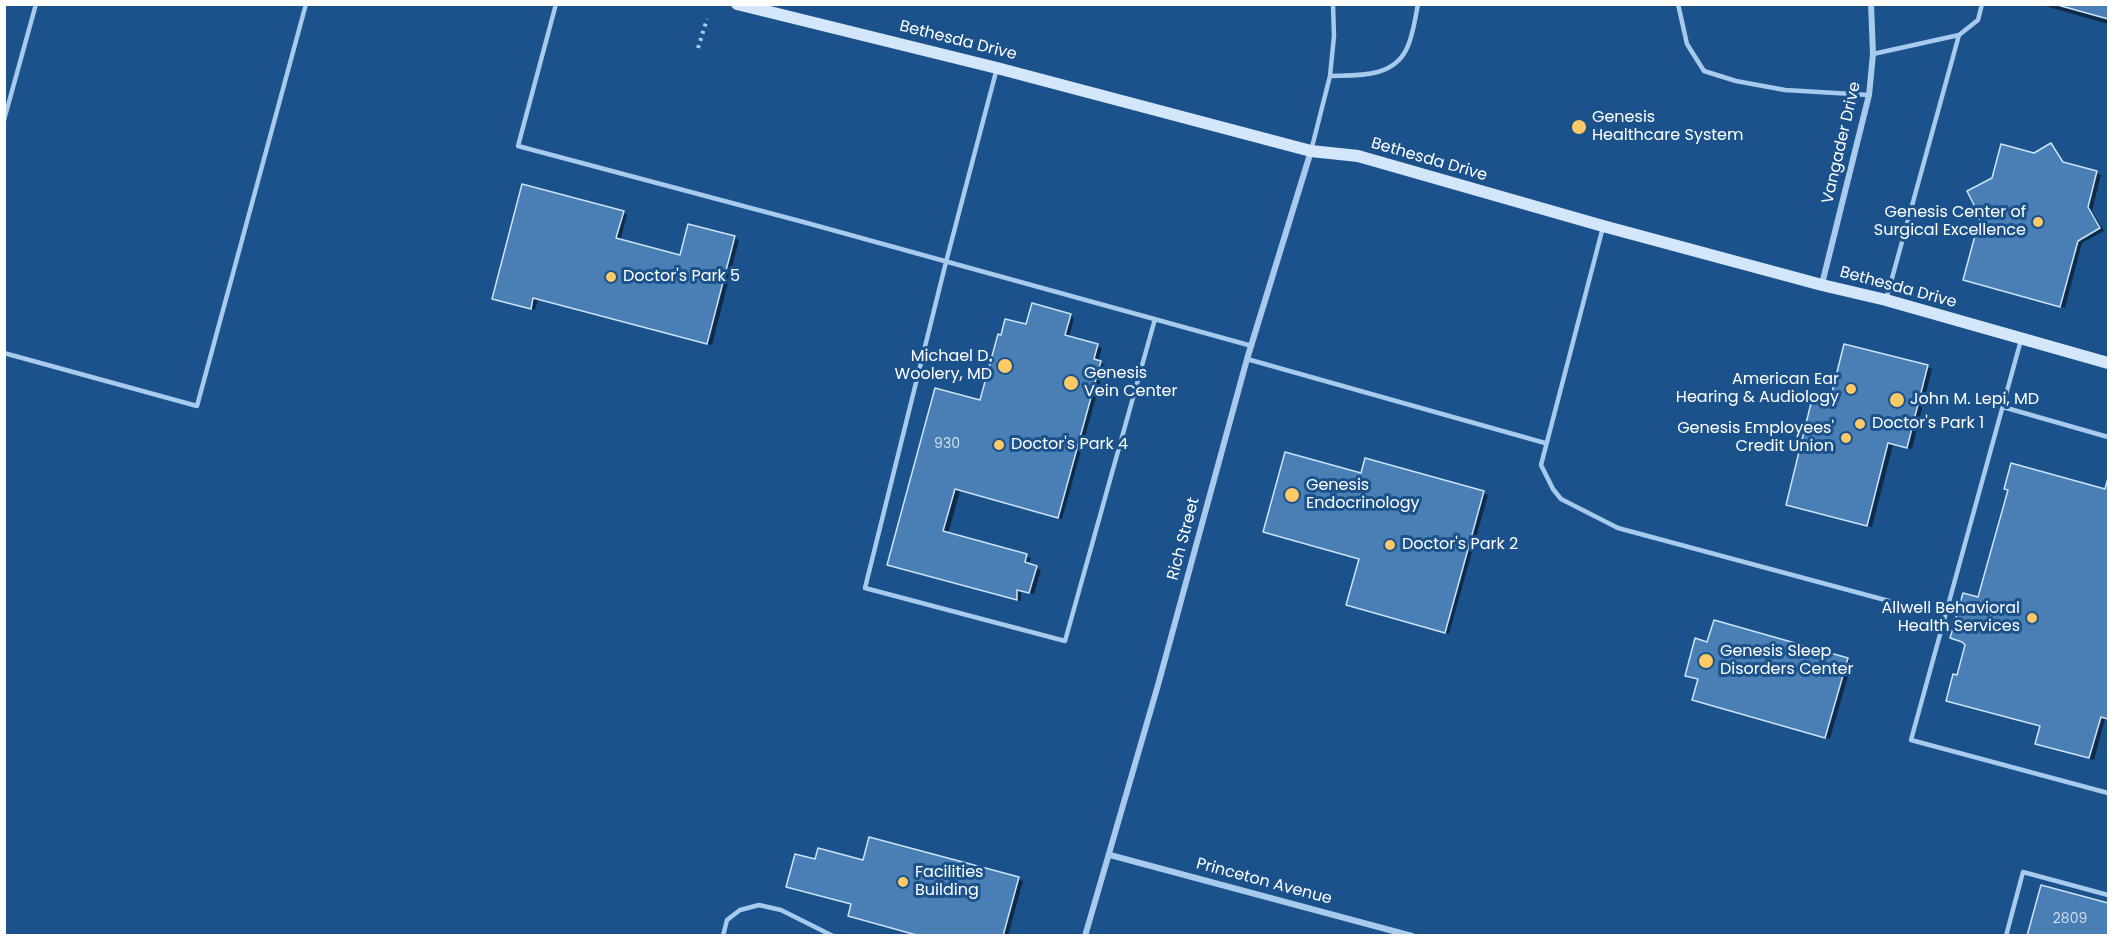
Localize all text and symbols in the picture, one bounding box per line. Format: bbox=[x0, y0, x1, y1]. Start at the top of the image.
street label: Bethesda Drive bbox=[897, 17, 1019, 65]
street label: Vangader Drive bbox=[1819, 80, 1865, 206]
place label: Genesis Healthcare System bbox=[1592, 108, 1743, 146]
marker: Genesis Healthcare System bbox=[1570, 118, 1588, 136]
street label: Bethesda Drive bbox=[1369, 134, 1489, 186]
place label: Genesis Center of Surgical Excellence bbox=[1874, 203, 2026, 241]
marker: Genesis Center of Surgical Excellence bbox=[2031, 215, 2045, 229]
street label: Bethesda Drive bbox=[1838, 263, 1958, 313]
place label: Doctor's Park 5 bbox=[623, 267, 740, 287]
marker: Doctor's Park 5 bbox=[604, 270, 618, 284]
place label: Michael D. Woolery, MD bbox=[895, 347, 992, 385]
marker: Michael D. Woolery, MD bbox=[996, 357, 1014, 375]
place label: Genesis Vein Center bbox=[1084, 364, 1177, 402]
place label: American Ear Hearing & Audiology bbox=[1676, 370, 1839, 408]
marker: Genesis Vein Center bbox=[1062, 374, 1080, 392]
marker: American Ear Hearing & Audiology bbox=[1844, 382, 1858, 396]
place label: John M. Lepi, MD bbox=[1910, 390, 2039, 410]
marker: John M. Lepi, MD bbox=[1888, 391, 1906, 409]
place label: Doctor's Park 1 bbox=[1872, 414, 1984, 434]
marker: Doctor's Park 1 bbox=[1853, 417, 1867, 431]
place label: Genesis Employees' Credit Union bbox=[1677, 419, 1834, 457]
marker: Genesis Employees' Credit Union bbox=[1839, 431, 1853, 445]
place label: Doctor's Park 4 bbox=[1011, 435, 1128, 455]
house number: 930 bbox=[934, 436, 960, 452]
marker: Doctor's Park 4 bbox=[992, 438, 1006, 452]
place label: Genesis Endocrinology bbox=[1306, 476, 1420, 514]
marker: Genesis Endocrinology bbox=[1283, 486, 1301, 504]
street label: Rich Street bbox=[1164, 496, 1204, 582]
place label: Doctor's Park 2 bbox=[1402, 535, 1518, 555]
marker: Doctor's Park 2 bbox=[1383, 538, 1397, 552]
place label: Allwell Behavioral Health Services bbox=[1882, 599, 2020, 637]
marker: Allwell Behavioral Health Services bbox=[2025, 611, 2039, 625]
place label: Genesis Sleep Disorders Center bbox=[1720, 642, 1853, 680]
marker: Genesis Sleep Disorders Center bbox=[1697, 652, 1715, 670]
street label: Princeton Avenue bbox=[1194, 855, 1334, 909]
place label: Facilities Building bbox=[915, 863, 983, 901]
marker: Facilities Building bbox=[896, 875, 910, 889]
house number: 2809 bbox=[2053, 911, 2087, 927]

